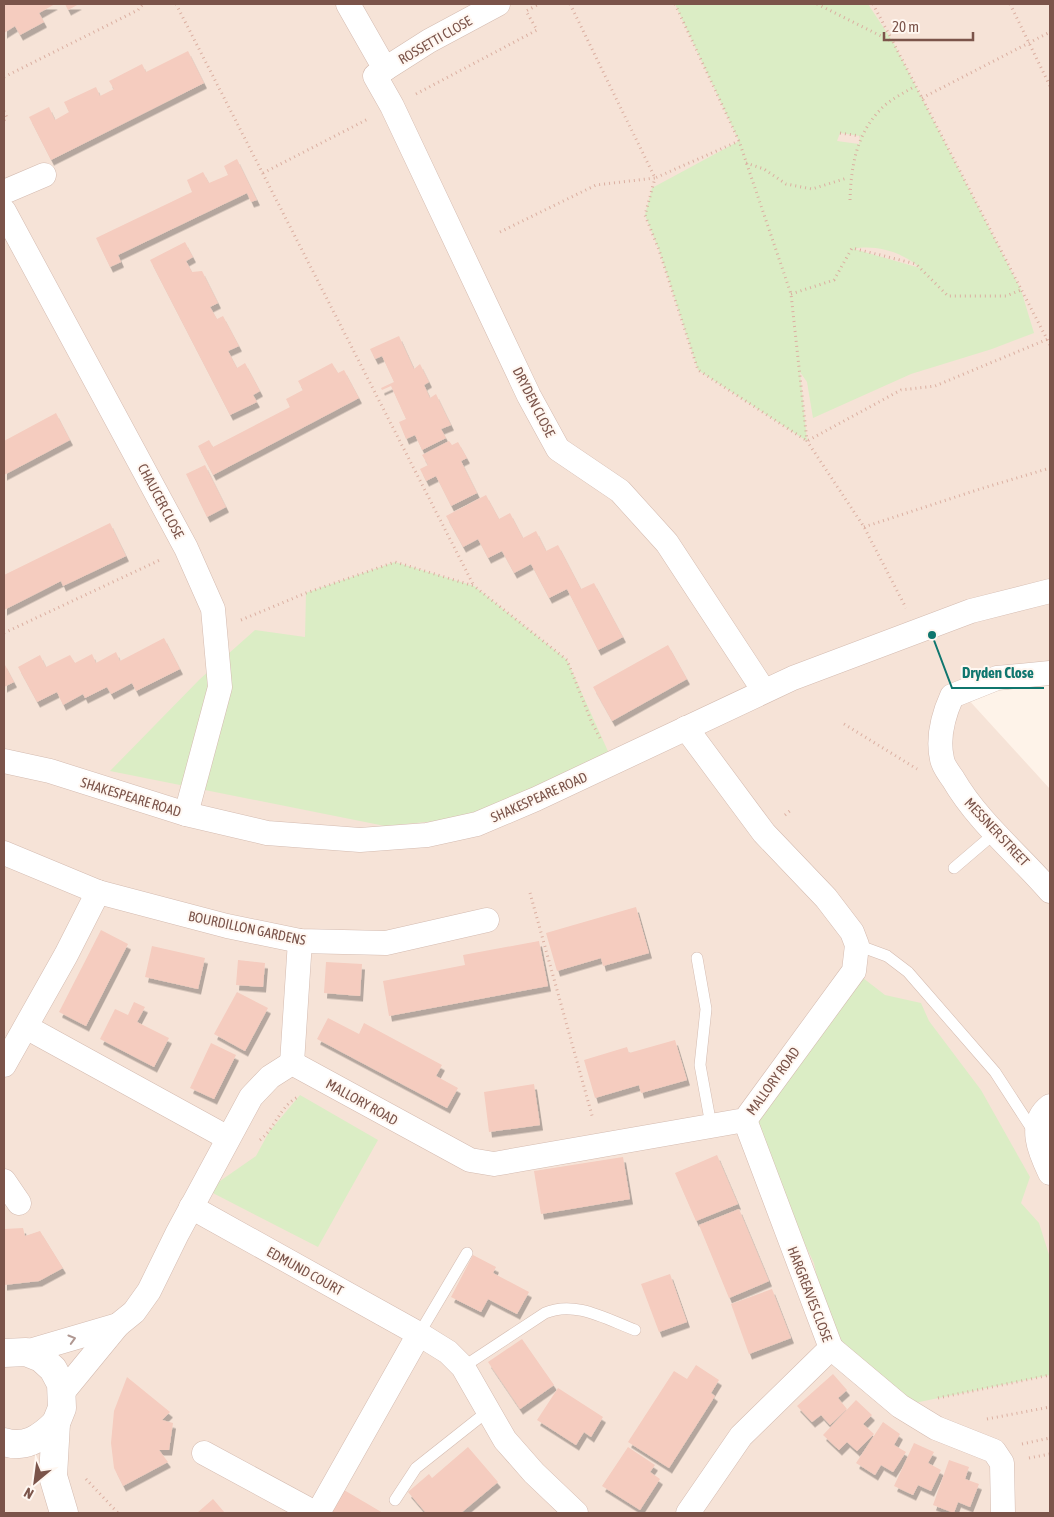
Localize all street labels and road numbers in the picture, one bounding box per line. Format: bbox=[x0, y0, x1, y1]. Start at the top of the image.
street label: ROSSETTI CLOSE bbox=[395, 13, 475, 67]
street label: DRYDEN CLOSE bbox=[510, 364, 558, 440]
street label: CHAUCER CLOSE bbox=[135, 461, 187, 541]
street label: SHAKESPEARE ROAD bbox=[488, 769, 590, 825]
street label: SHAKESPEARE ROAD bbox=[79, 774, 183, 820]
street label: MESSNER STREET bbox=[961, 795, 1033, 869]
street label: BOURDILLON GARDENS bbox=[187, 908, 307, 948]
street label: MALLORY ROAD bbox=[743, 1044, 803, 1118]
street label: MALLORY ROAD bbox=[323, 1076, 401, 1128]
street label: EDMUND COURT bbox=[264, 1243, 346, 1299]
street label: HARGREAVES CLOSE bbox=[784, 1244, 836, 1344]

